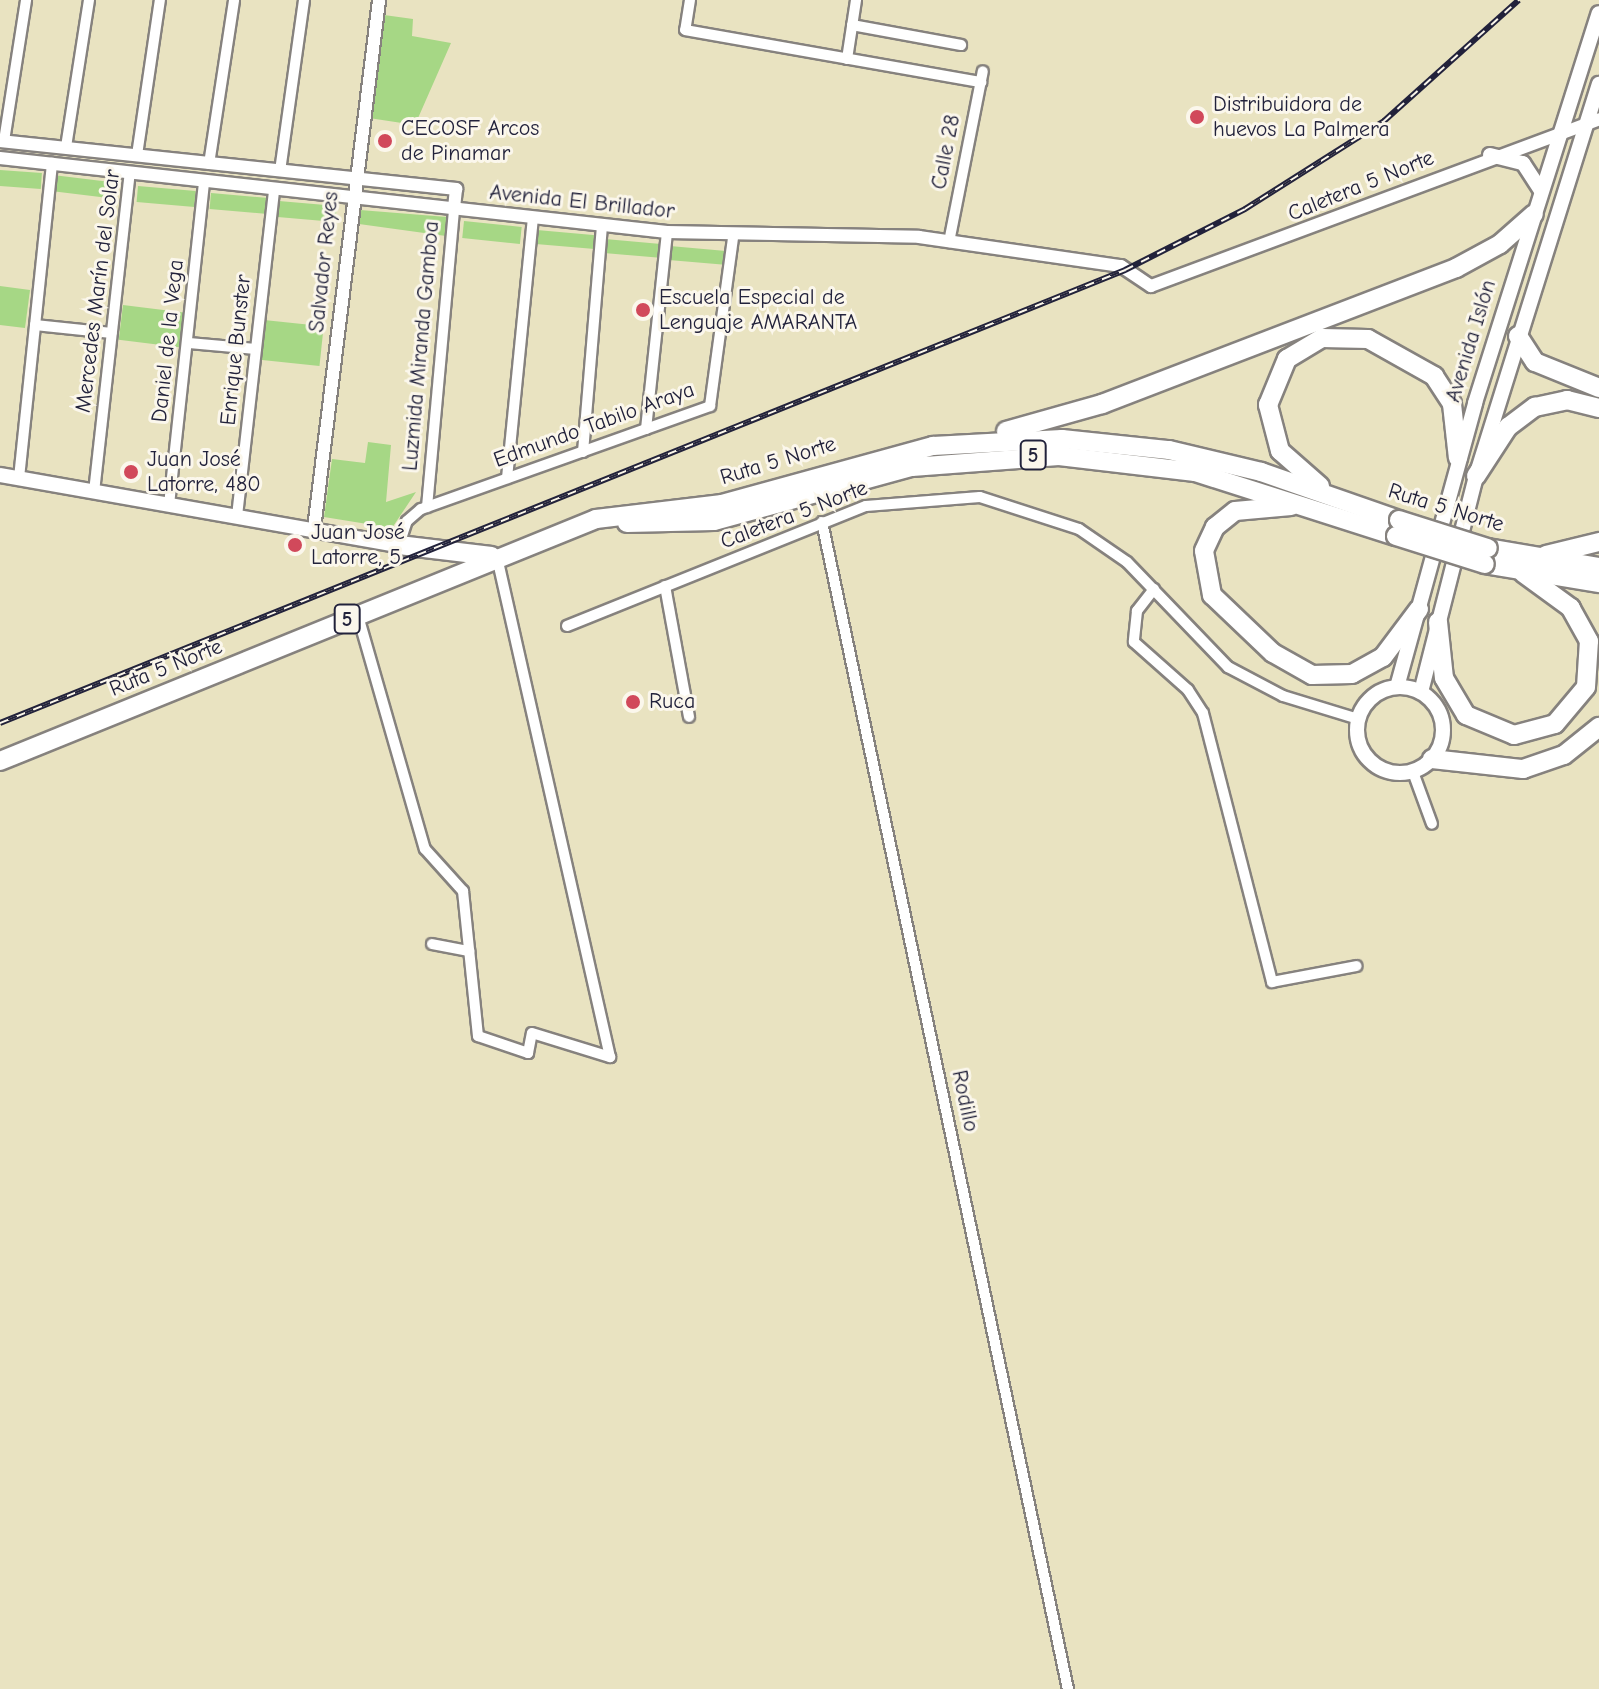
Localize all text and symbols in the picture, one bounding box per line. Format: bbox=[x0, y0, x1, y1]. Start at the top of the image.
place label: Distribuidora de huevos La Palmera bbox=[1213, 91, 1390, 142]
marker: Distribuidora de huevos La Palmera bbox=[1188, 108, 1206, 126]
street label: Calle 28 bbox=[926, 112, 966, 192]
place label: CECOSF Arcos de Pinamar bbox=[401, 115, 539, 166]
marker: CECOSF Arcos de Pinamar bbox=[376, 132, 394, 150]
street label: Caletera 5 Norte bbox=[1284, 145, 1438, 227]
street label: Mercedes Marín del Solar bbox=[70, 168, 126, 414]
street label: Avenida El Brillador bbox=[488, 179, 676, 225]
street label: Salvador Reyes bbox=[303, 190, 345, 334]
street label: Luzmida Miranda Gamboa bbox=[397, 220, 445, 472]
street label: Daniel de la Vega bbox=[146, 258, 190, 424]
street label: Enrique Bunster bbox=[215, 273, 257, 427]
street label: Avenida Islón bbox=[1440, 277, 1502, 405]
place label: Escuela Especial de Lenguaje AMARANTA bbox=[659, 284, 857, 336]
marker: Escuela Especial de Lenguaje AMARANTA bbox=[634, 301, 652, 319]
street label: Edmundo Tabilo Araya bbox=[490, 376, 698, 474]
street label: Ruta 5 Norte bbox=[717, 431, 839, 491]
road number: 5 bbox=[1019, 439, 1047, 471]
place label: Juan José Latorre, 480 bbox=[147, 446, 261, 498]
marker: Juan José Latorre, 480 bbox=[122, 463, 140, 481]
street label: Caletera 5 Norte bbox=[717, 475, 871, 555]
street label: Ruta 5 Norte bbox=[1385, 478, 1507, 538]
place label: Juan José Latorre, 5 bbox=[311, 519, 405, 570]
marker: Juan José Latorre, 5 bbox=[286, 536, 304, 554]
road number: 5 bbox=[333, 603, 361, 635]
street label: Ruta 5 Norte bbox=[106, 633, 226, 703]
place label: Ruca bbox=[649, 689, 695, 715]
marker: Ruca bbox=[624, 693, 642, 711]
street label: Rodillo bbox=[946, 1068, 984, 1134]

